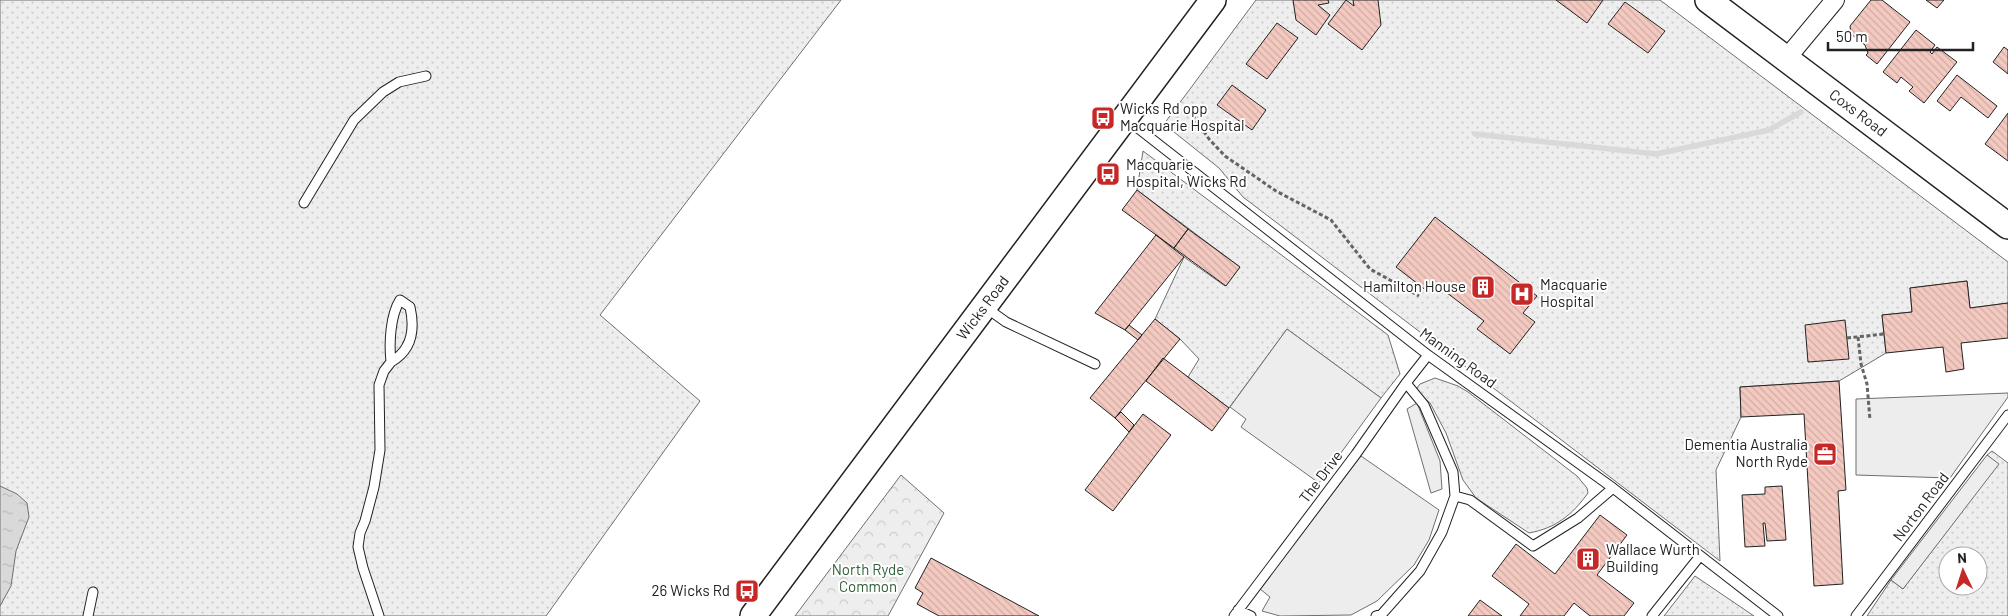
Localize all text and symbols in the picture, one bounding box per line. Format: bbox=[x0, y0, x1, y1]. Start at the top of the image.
scale bar bbox=[1828, 20, 1973, 52]
text: 50 m bbox=[1836, 27, 1868, 45]
street label: Coxs Road bbox=[1826, 85, 1891, 140]
place label: Wicks Rd opp Macquarie Hospital bbox=[1120, 99, 1244, 134]
bus stop icon: Wicks Rd opp Macquarie Hospital bbox=[1090, 105, 1116, 131]
place label: Macquarie Hospital, Wicks Rd bbox=[1126, 155, 1247, 190]
bus stop icon: Macquarie Hospital, Wicks Rd bbox=[1095, 161, 1121, 187]
street label: Wicks Road bbox=[952, 272, 1012, 343]
building icon: Hamilton House bbox=[1470, 274, 1496, 300]
place label: Macquarie Hospital bbox=[1540, 275, 1607, 310]
place label: Hamilton House bbox=[1363, 277, 1466, 295]
hospital icon: Macquarie Hospital bbox=[1509, 281, 1535, 307]
street label: Manning Road bbox=[1417, 323, 1501, 391]
place label: Dementia Australia North Ryde bbox=[1685, 435, 1808, 470]
office icon: Dementia Australia North Ryde bbox=[1812, 441, 1838, 467]
street label: The Drive bbox=[1295, 447, 1346, 506]
street label: Norton Road bbox=[1888, 468, 1952, 544]
place label: Wallace Wurth Building bbox=[1606, 540, 1700, 575]
building icon: Wallace Wurth Building bbox=[1575, 546, 1601, 572]
north arrow bbox=[1938, 546, 1988, 596]
text: N bbox=[1957, 549, 1967, 566]
park label: North Ryde Common bbox=[832, 560, 904, 595]
bus stop icon: 26 Wicks Rd bbox=[734, 578, 760, 604]
place label: 26 Wicks Rd bbox=[651, 581, 730, 599]

